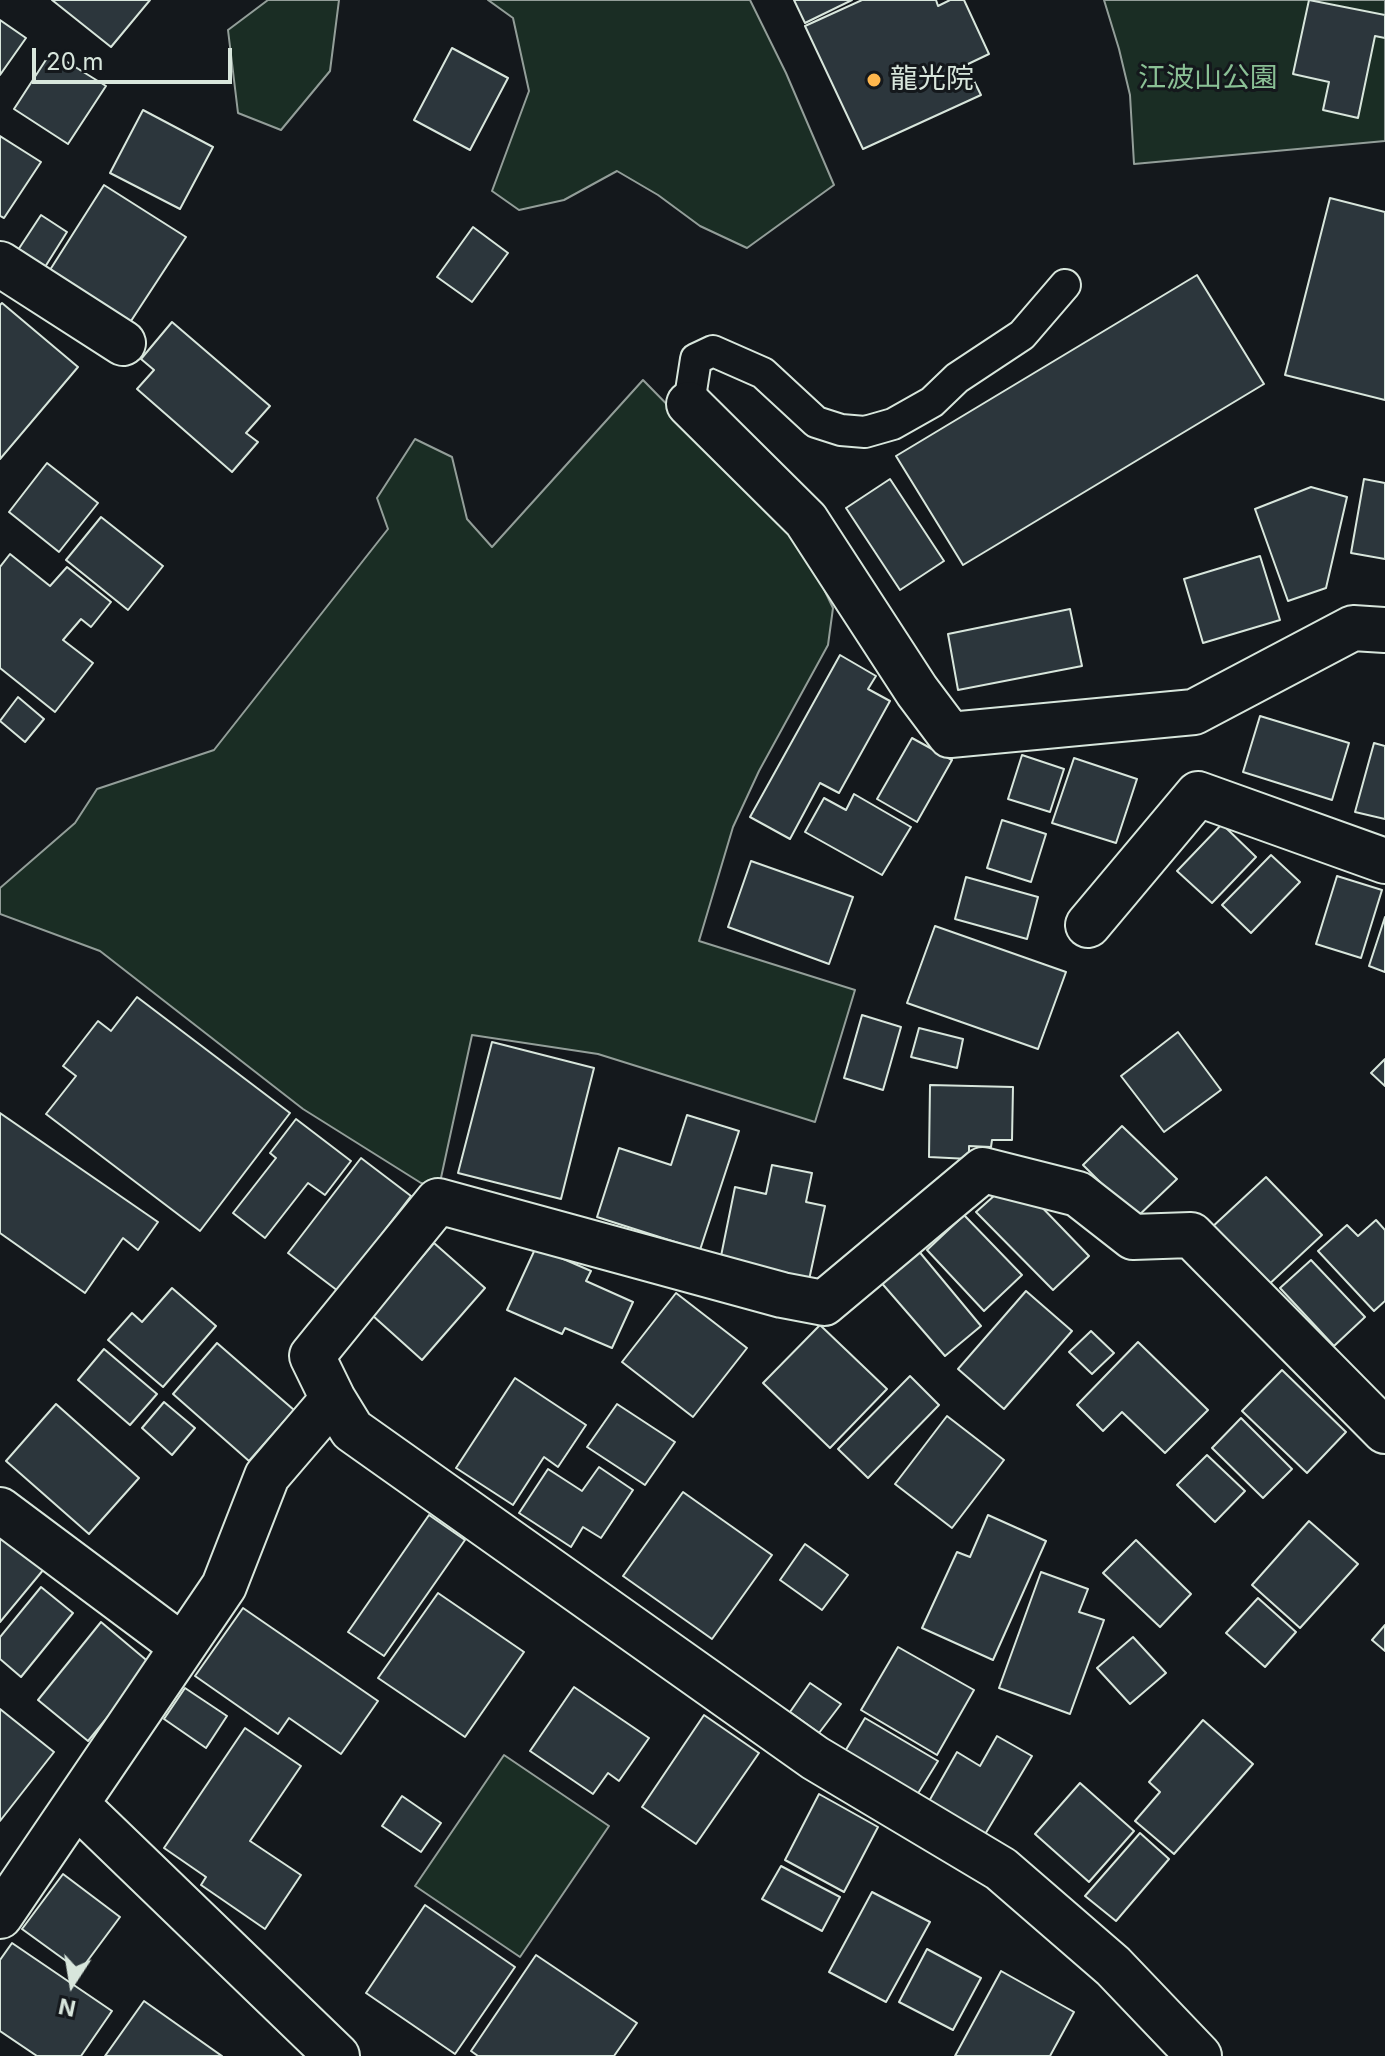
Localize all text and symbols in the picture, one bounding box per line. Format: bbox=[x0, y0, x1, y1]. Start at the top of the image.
scale bar bbox=[36, 32, 236, 82]
text: 20 m bbox=[46, 47, 104, 76]
park label: 江波山公園 bbox=[1138, 62, 1278, 96]
place label: 龍光院 bbox=[890, 63, 974, 97]
marker: 龍光院 bbox=[865, 71, 883, 89]
north arrow bbox=[32, 1944, 112, 2024]
text: N bbox=[56, 1993, 78, 2022]

